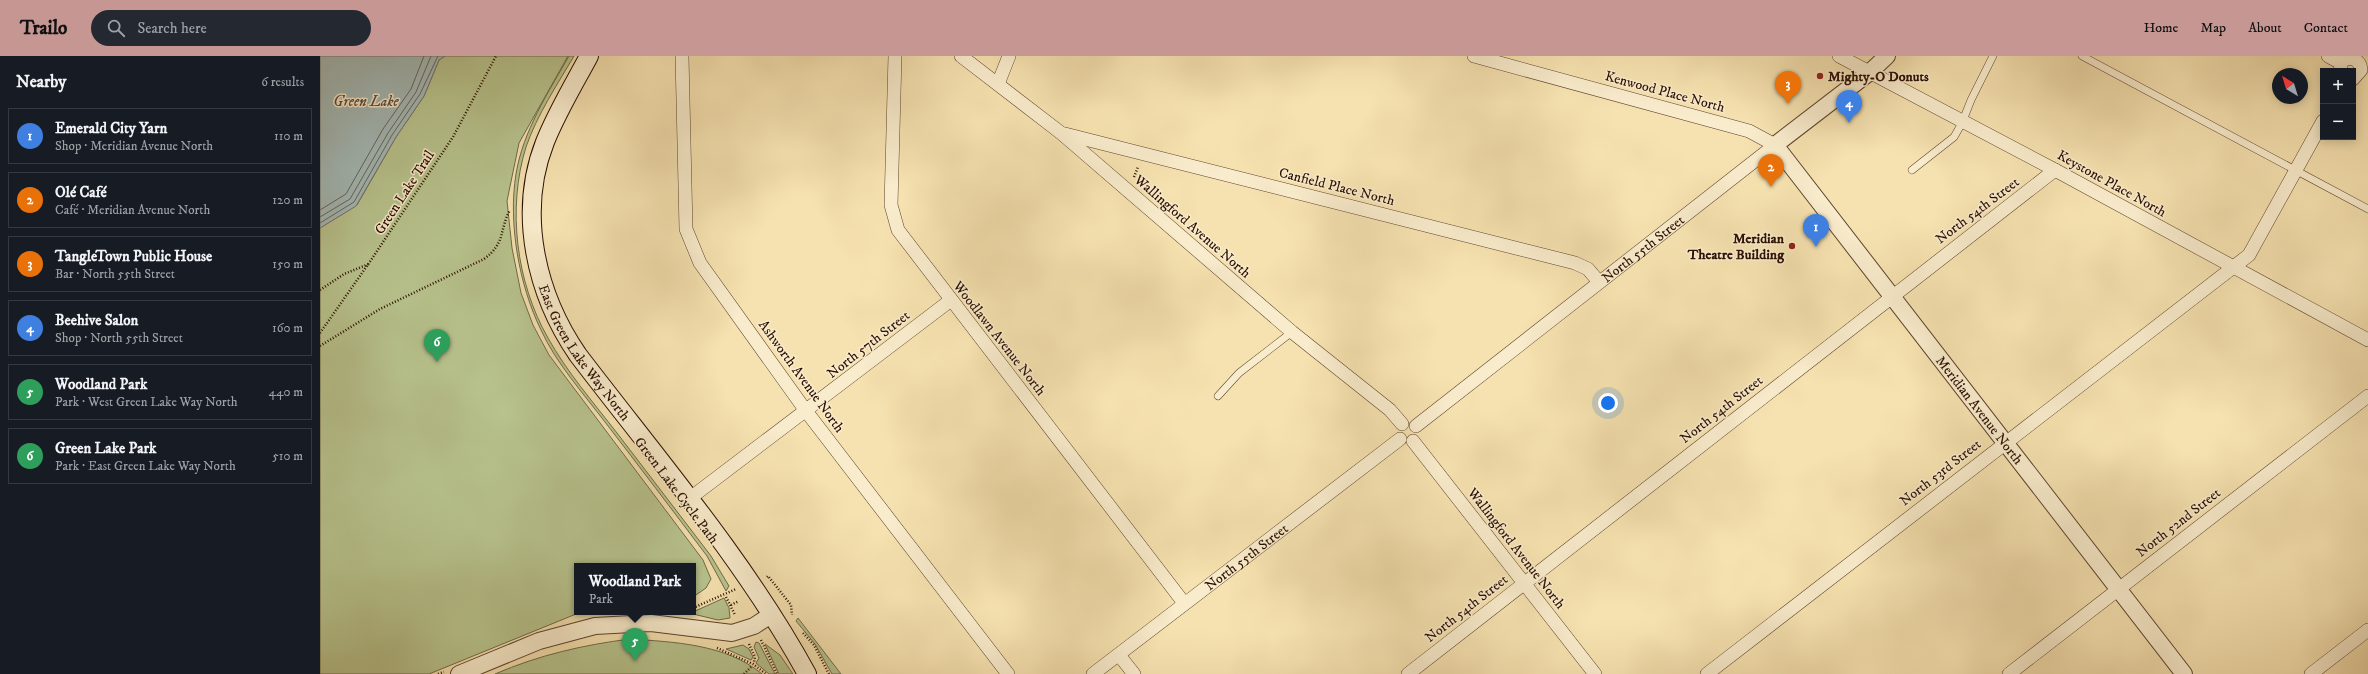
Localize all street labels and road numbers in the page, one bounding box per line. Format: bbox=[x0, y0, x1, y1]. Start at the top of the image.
street label: Kenwood Place North bbox=[1603, 67, 1727, 117]
street label: Green Lake Trail bbox=[371, 146, 439, 238]
street label: Keystone Place North bbox=[2054, 146, 2170, 222]
street label: Canfield Place North bbox=[1277, 164, 1397, 210]
street label: Wallingford Avenue North bbox=[1130, 171, 1255, 283]
street label: North 54th Street bbox=[1932, 173, 2023, 248]
street label: North 55th Street bbox=[1599, 211, 1689, 287]
street label: Woodlawn Avenue North bbox=[948, 277, 1050, 400]
street label: East Green Lake Way North bbox=[534, 282, 634, 425]
street label: North 57th Street bbox=[824, 307, 914, 383]
street label: Ashworth Avenue North bbox=[754, 317, 849, 437]
street label: Meridian Avenue North bbox=[1931, 353, 2027, 469]
street label: North 54th Street bbox=[1677, 372, 1767, 448]
street label: Green Lake Cycle Path bbox=[630, 434, 723, 548]
street label: North 53rd Street bbox=[1896, 435, 1985, 510]
street label: Wallingford Avenue North bbox=[1463, 484, 1569, 613]
street label: North 52nd Street bbox=[2133, 484, 2225, 561]
street label: North 55th Street bbox=[1202, 520, 1292, 595]
street label: North 54th Street bbox=[1422, 571, 1512, 647]

